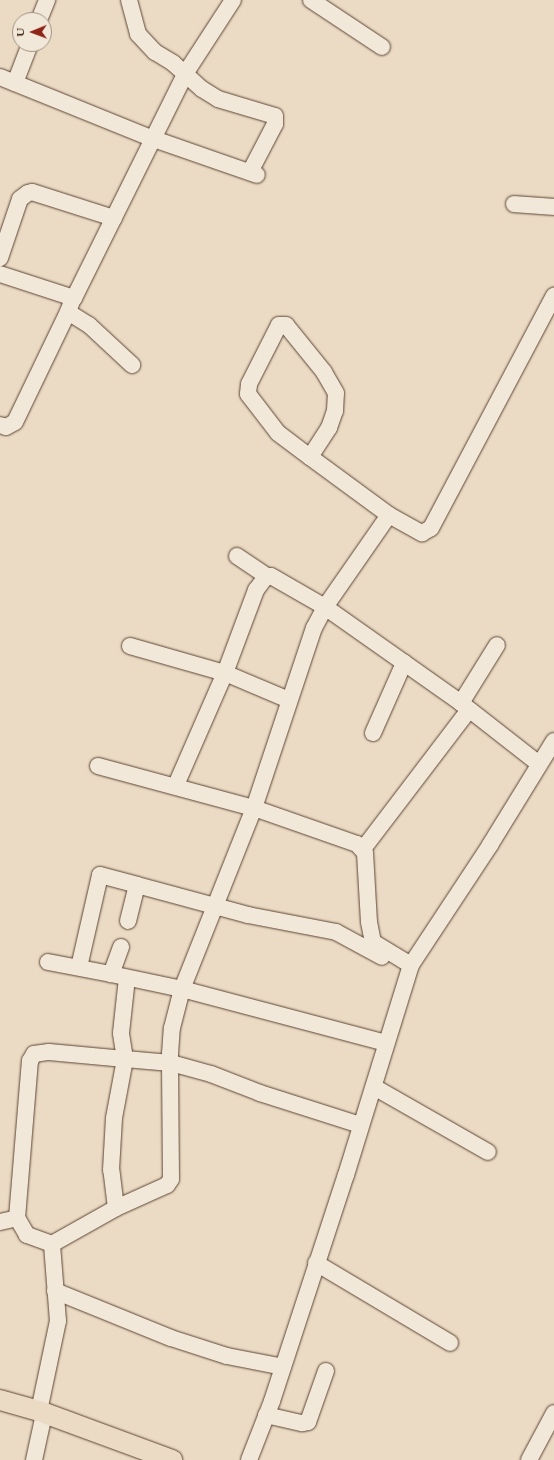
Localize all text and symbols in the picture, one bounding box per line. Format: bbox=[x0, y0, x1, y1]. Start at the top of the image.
north arrow bbox=[12, 12, 52, 52]
text: U bbox=[13, 28, 28, 37]

